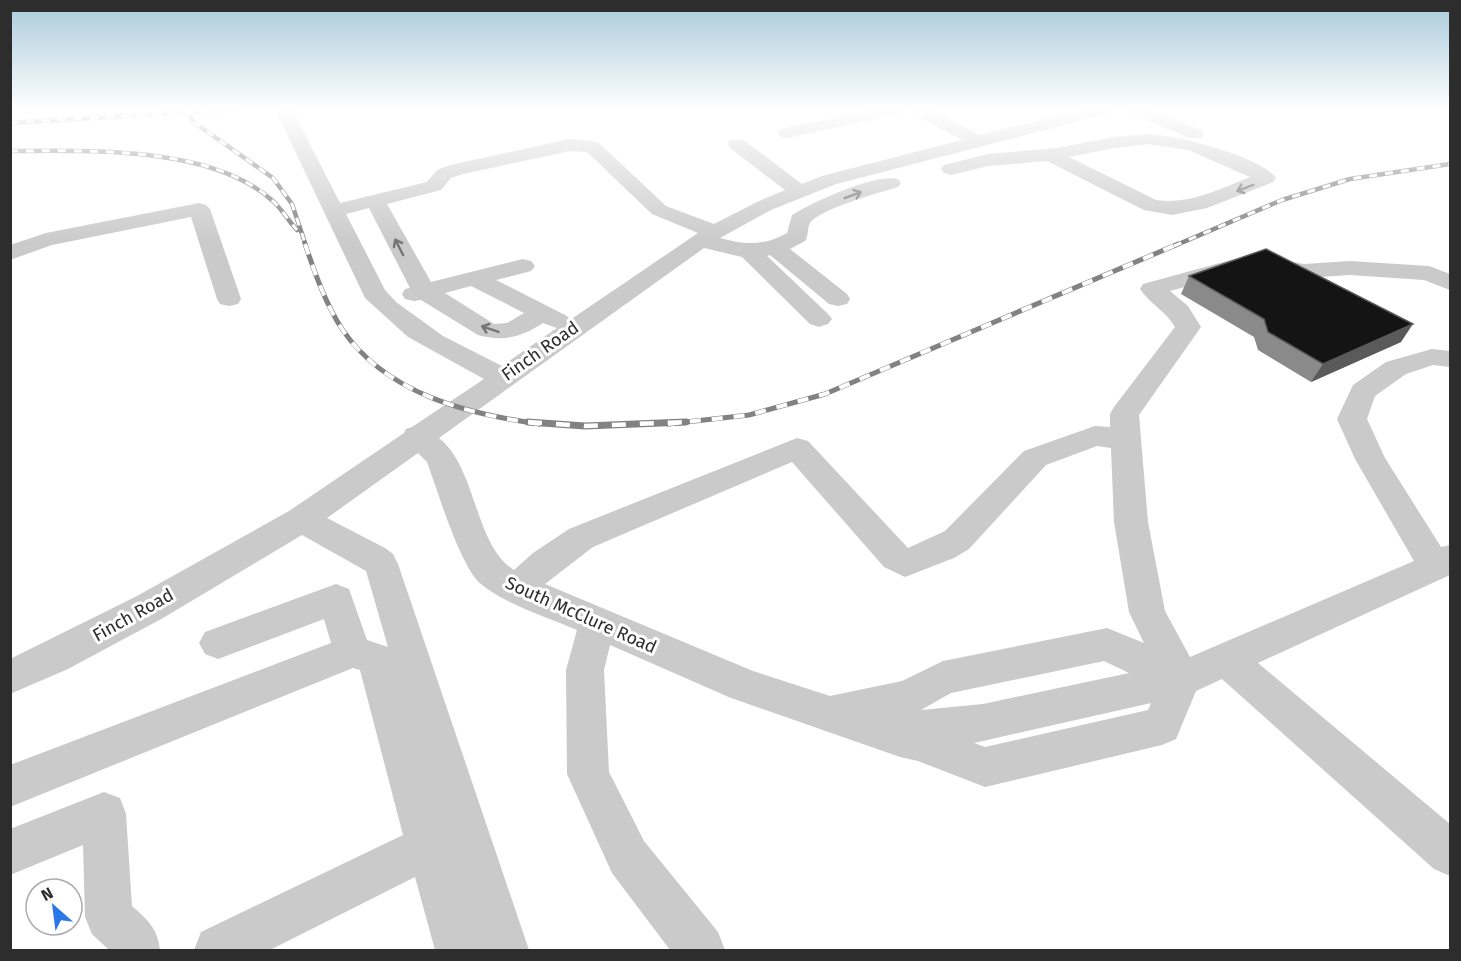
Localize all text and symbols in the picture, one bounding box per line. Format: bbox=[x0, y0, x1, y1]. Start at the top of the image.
one-way arrow bbox=[1236, 183, 1255, 194]
one-way arrow bbox=[843, 189, 862, 200]
one-way arrow bbox=[393, 238, 405, 256]
street label: Finch Road bbox=[497, 316, 583, 386]
one-way arrow bbox=[481, 323, 500, 334]
street label: South McClure Road bbox=[502, 572, 660, 658]
street label: Finch Road bbox=[89, 584, 177, 646]
north arrow bbox=[24, 877, 84, 937]
text: N bbox=[38, 883, 56, 905]

